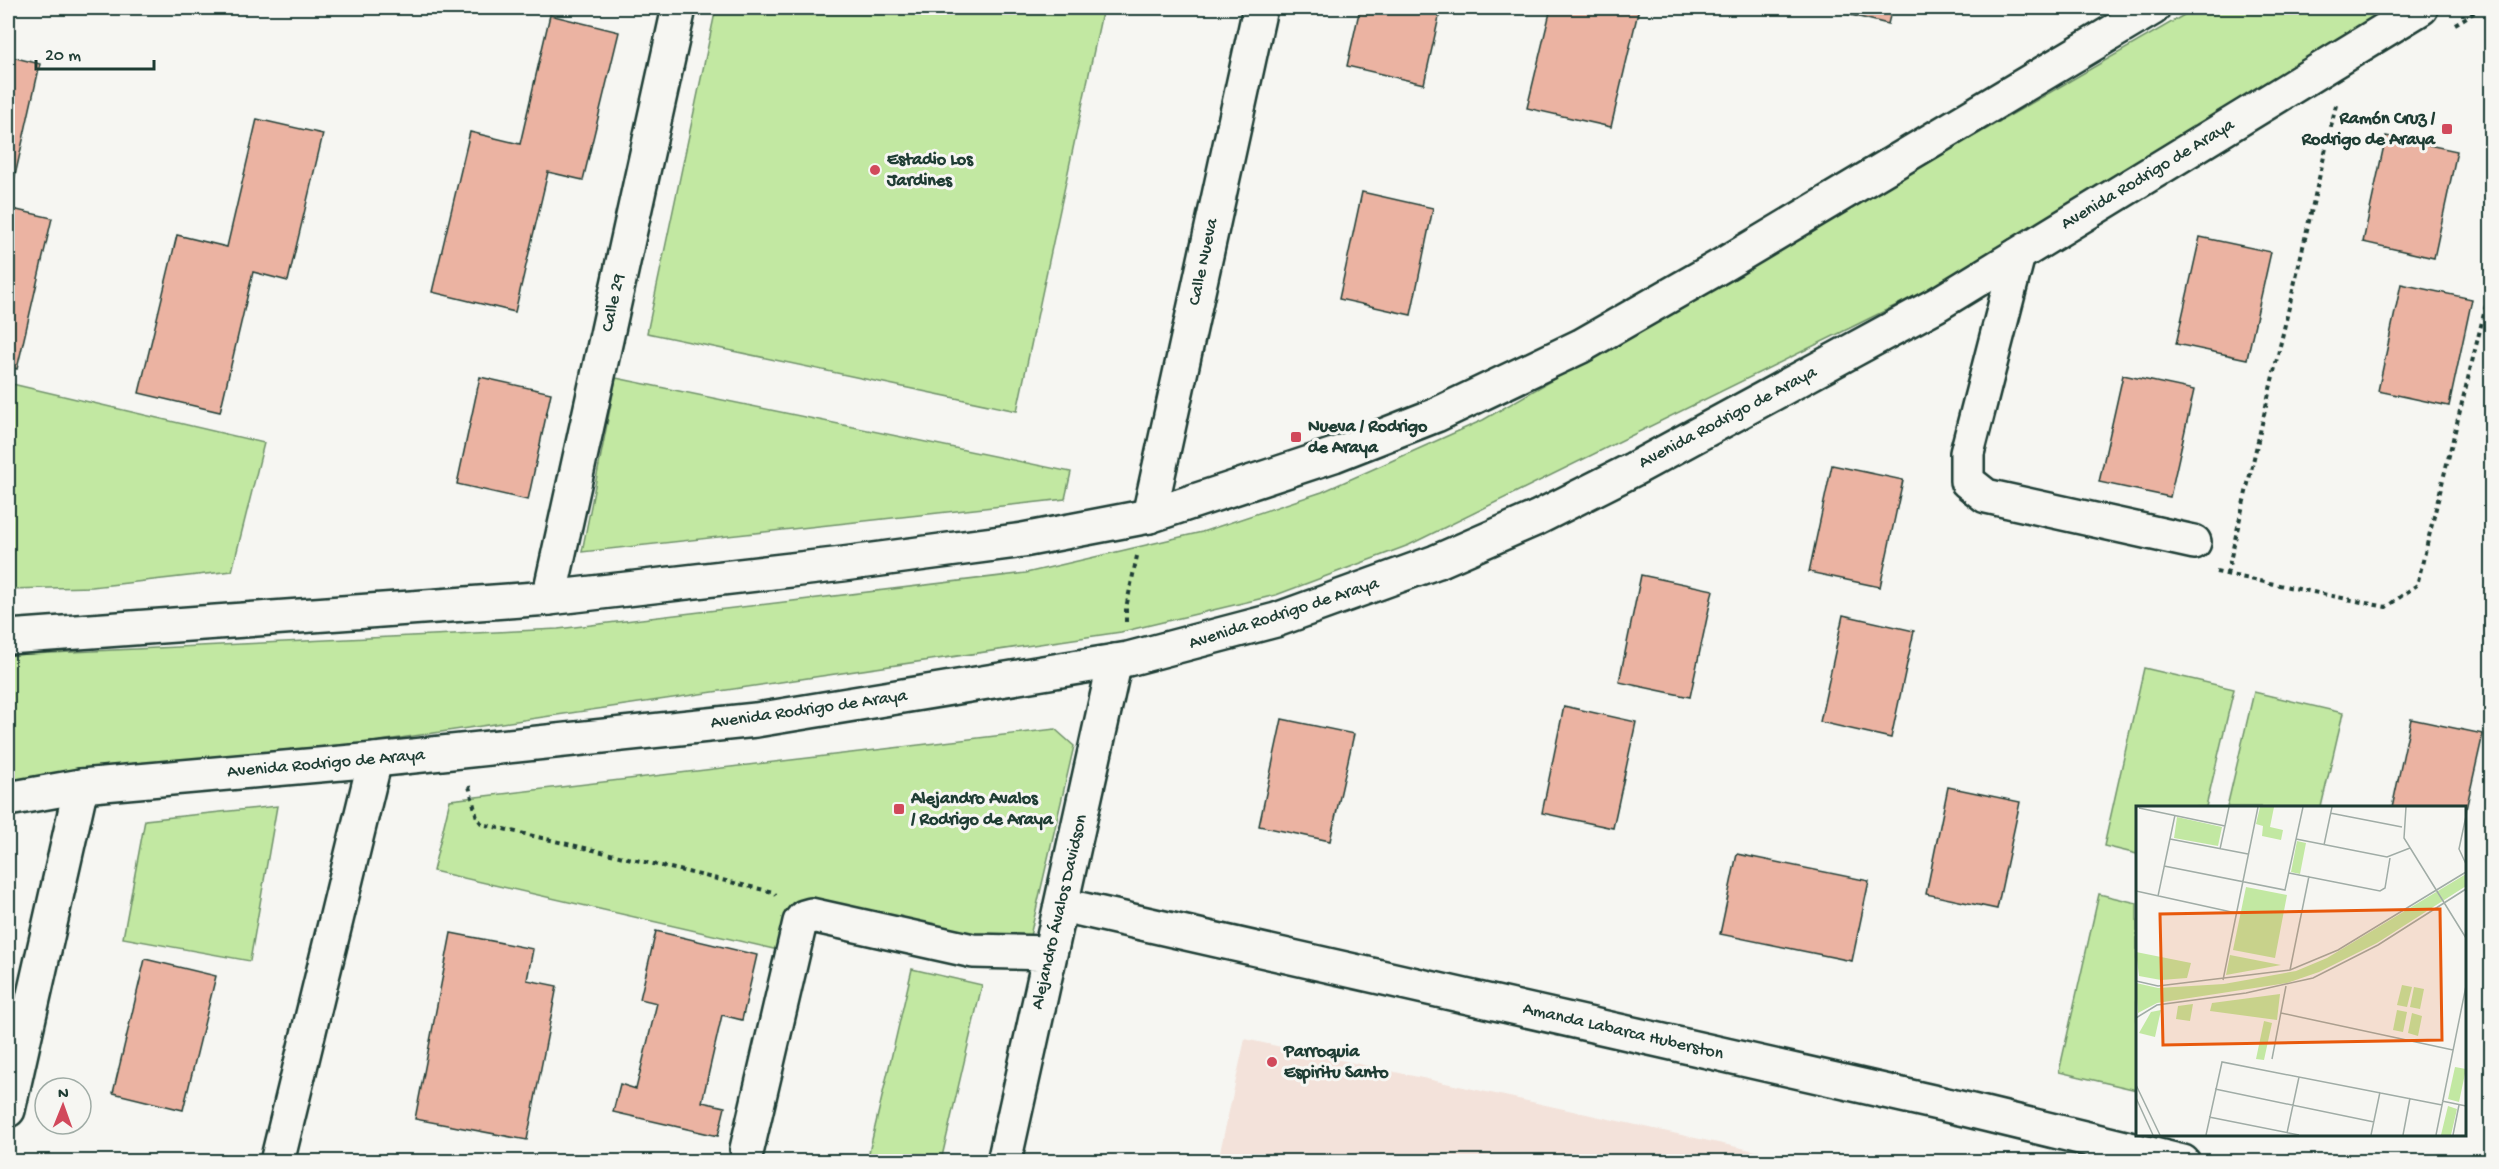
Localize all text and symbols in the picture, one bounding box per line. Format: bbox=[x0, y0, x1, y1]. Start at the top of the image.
scale bar bbox=[36, 33, 154, 71]
text: 20 m bbox=[45, 46, 81, 67]
place label: Ramón Cruz / Rodrigo de Araya bbox=[2301, 109, 2436, 151]
street label: Avenida Rodrigo de Araya bbox=[2058, 114, 2239, 235]
marker: Ramón Cruz / Rodrigo de Araya bbox=[2440, 122, 2454, 136]
place label: Estadio Los Jardines bbox=[886, 150, 974, 192]
marker: Estadio Los Jardines bbox=[868, 163, 882, 177]
street label: Calle Nueva bbox=[1185, 215, 1224, 308]
street label: Calle 29 bbox=[598, 272, 630, 334]
street label: Avenida Rodrigo de Araya bbox=[1635, 362, 1821, 474]
place label: Nueva / Rodrigo de Araya bbox=[1308, 417, 1428, 459]
marker: Nueva / Rodrigo de Araya bbox=[1289, 430, 1303, 444]
street label: Avenida Rodrigo de Araya bbox=[1186, 573, 1383, 655]
street label: Avenida Rodrigo de Araya bbox=[709, 686, 910, 734]
street label: Avenida Rodrigo de Araya bbox=[226, 745, 427, 783]
place label: Alejandro Avalos / Rodrigo de Araya bbox=[910, 789, 1054, 831]
marker: Alejandro Avalos / Rodrigo de Araya bbox=[892, 802, 906, 816]
inset map bbox=[2136, 806, 2466, 1136]
street label: Alejandro Ávalos Davidson bbox=[1026, 812, 1093, 1012]
street label: Amanda Labarca Huberston bbox=[1521, 999, 1726, 1065]
place label: Parroquia Espiritu Santo bbox=[1283, 1042, 1389, 1084]
marker: Parroquia Espiritu Santo bbox=[1265, 1055, 1279, 1069]
north arrow bbox=[33, 1076, 93, 1136]
text: N bbox=[58, 1085, 69, 1104]

